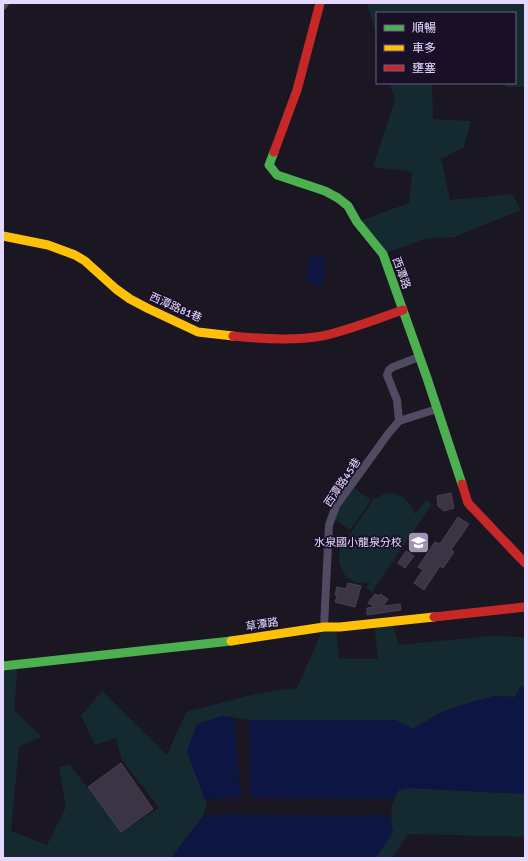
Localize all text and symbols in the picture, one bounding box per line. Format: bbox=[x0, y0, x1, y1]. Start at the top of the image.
legend bbox=[376, 12, 516, 84]
text: 順暢 bbox=[412, 21, 436, 36]
text: 車多 bbox=[412, 41, 436, 56]
text: 壅塞 bbox=[412, 61, 436, 76]
street label: 西潭路 bbox=[390, 255, 413, 291]
street label: 西潭路81巷 bbox=[148, 290, 204, 325]
street label: 西潭路45巷 bbox=[321, 455, 363, 509]
school or university icon: 水泉國小龍泉分校 bbox=[405, 529, 431, 555]
place label: 水泉國小龍泉分校 bbox=[314, 536, 402, 549]
street label: 草潭路 bbox=[245, 615, 279, 633]

